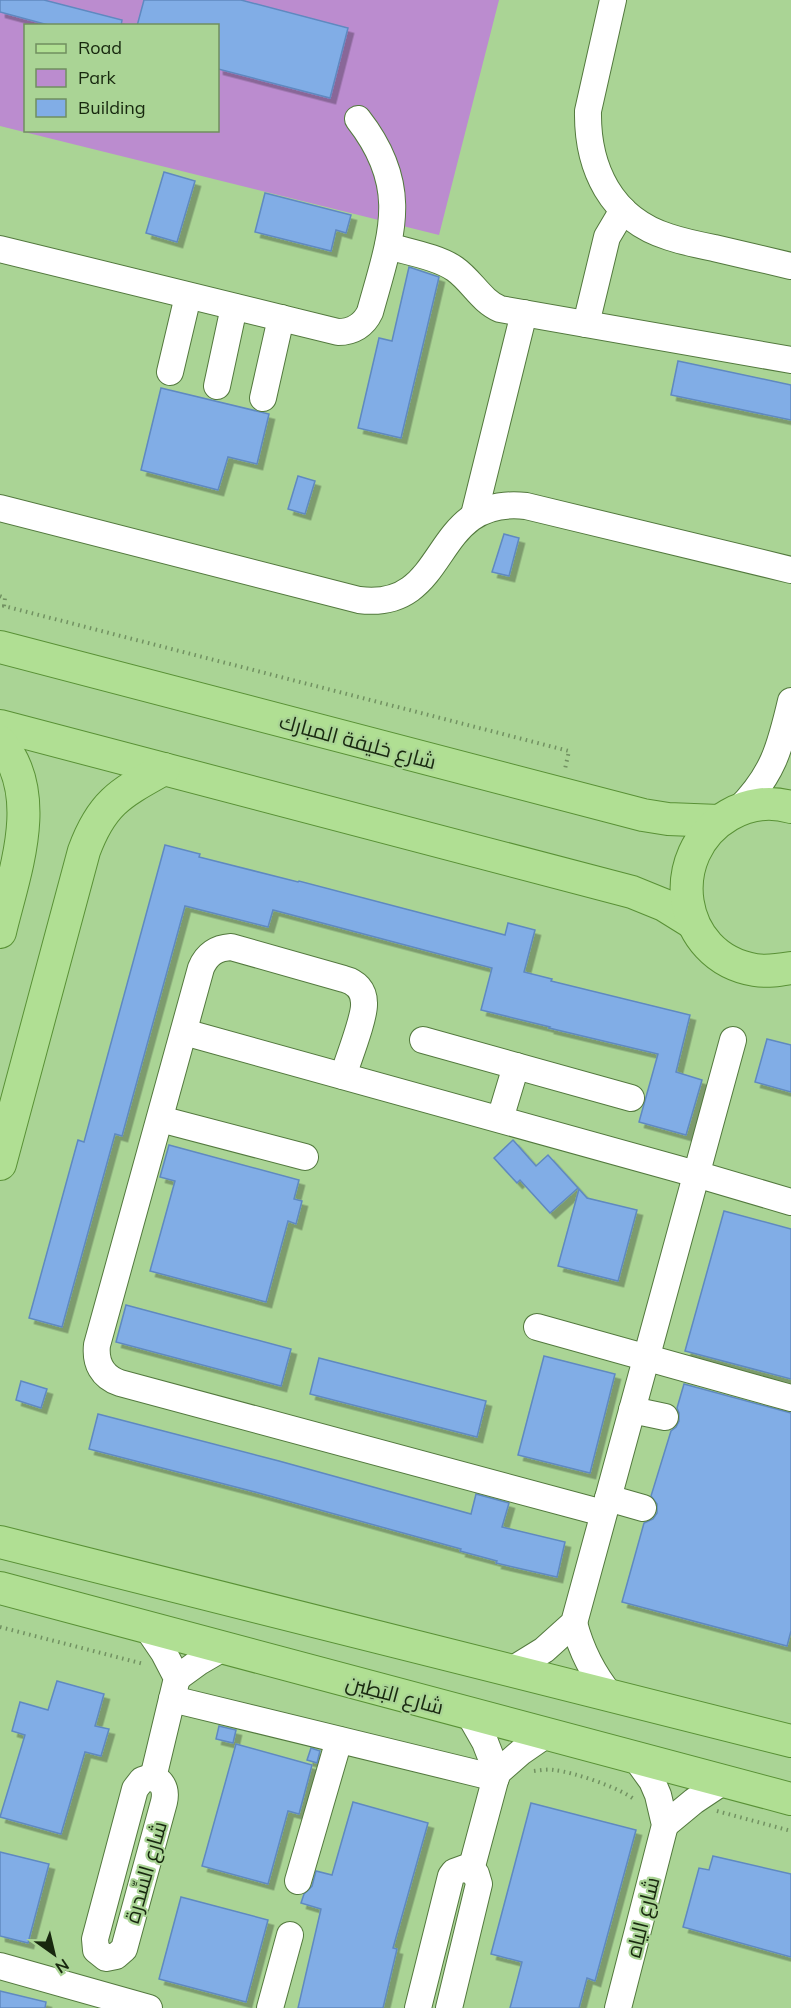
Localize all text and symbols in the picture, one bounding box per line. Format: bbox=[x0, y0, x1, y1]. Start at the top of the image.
legend bbox=[24, 24, 219, 132]
text: Road bbox=[78, 36, 122, 59]
text: Park bbox=[78, 66, 117, 89]
text: Building bbox=[78, 96, 146, 119]
street label: شارع خليفة المبارك bbox=[276, 708, 439, 776]
street label: شارع البَطِين bbox=[343, 1668, 447, 1721]
street label: شارع السِّدرة bbox=[118, 1818, 174, 1926]
street label: شارع الياه bbox=[619, 1874, 666, 1961]
north arrow bbox=[24, 1924, 84, 1984]
text: N bbox=[52, 1955, 73, 1978]

